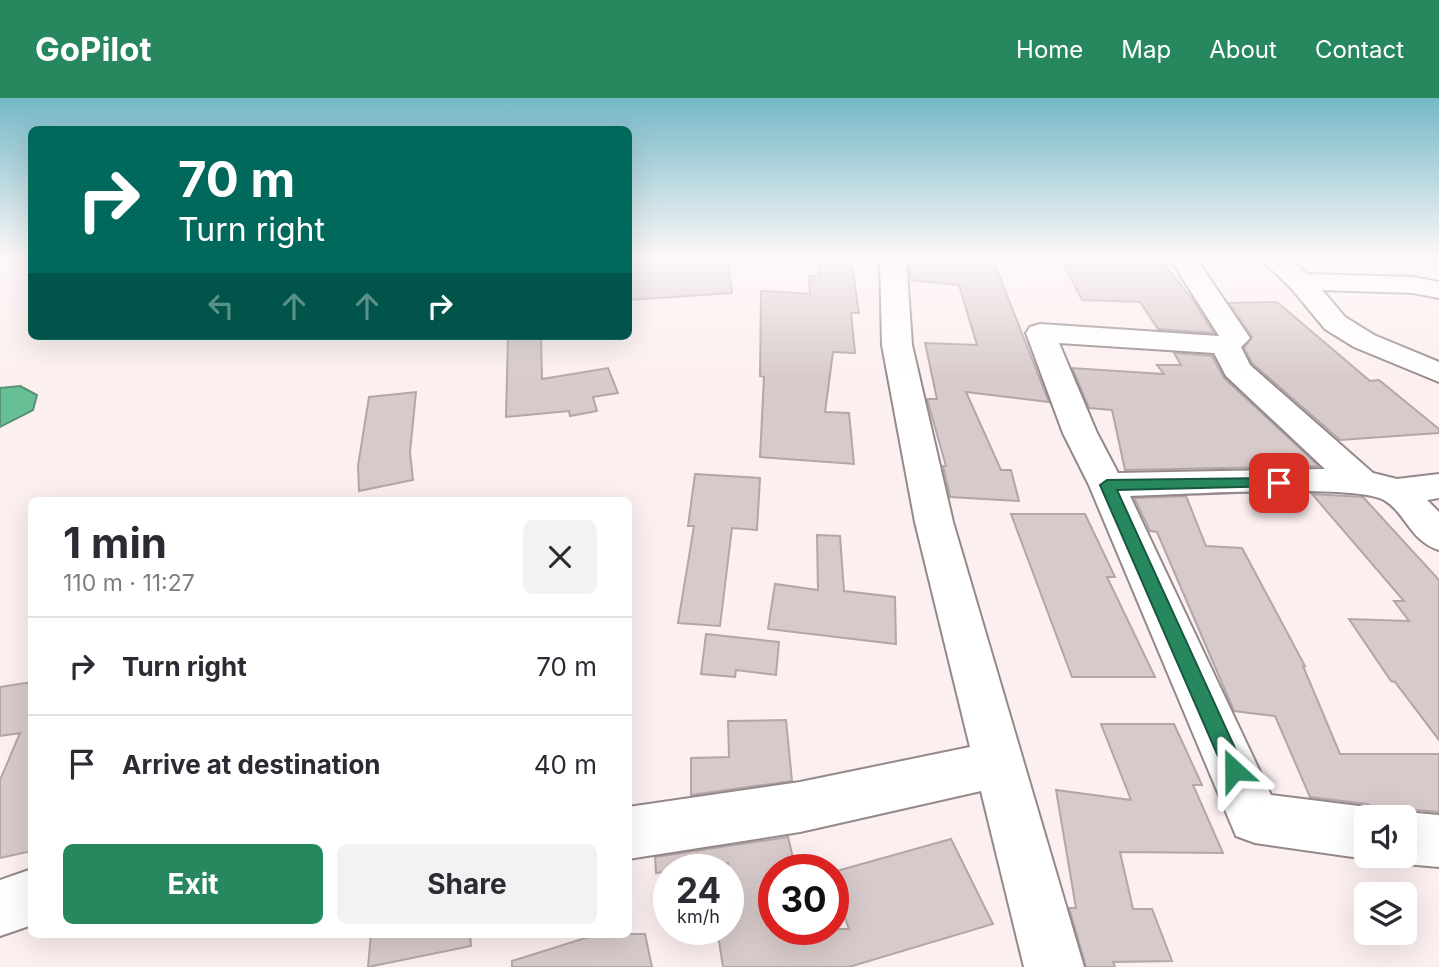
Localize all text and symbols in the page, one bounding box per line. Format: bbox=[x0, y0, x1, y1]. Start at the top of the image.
text: GoPilot bbox=[35, 29, 152, 69]
text: Home bbox=[1016, 35, 1083, 64]
text: Map bbox=[1121, 35, 1171, 64]
text: About bbox=[1209, 35, 1277, 64]
text: Contact bbox=[1315, 35, 1404, 64]
text: 70 m bbox=[178, 150, 295, 209]
icon: right bbox=[63, 154, 154, 245]
text: Turn right bbox=[178, 210, 325, 249]
icon: left bbox=[202, 287, 240, 325]
icon: ahead bbox=[275, 287, 313, 325]
icon: ahead bbox=[348, 287, 386, 325]
icon: right bbox=[421, 287, 459, 325]
pin bbox=[1249, 453, 1309, 513]
icon: arrive bbox=[1260, 464, 1298, 502]
text: 1 min bbox=[63, 517, 167, 568]
button: close bbox=[523, 520, 597, 594]
text: 110 m · 11:27 bbox=[63, 569, 195, 597]
icon: right bbox=[63, 647, 101, 685]
text: Turn right bbox=[122, 651, 247, 682]
text: 70 m bbox=[536, 651, 597, 682]
position arrow bbox=[1197, 733, 1271, 807]
icon: arrive bbox=[63, 745, 101, 783]
text: Arrive at destination bbox=[122, 749, 381, 780]
text: 40 m bbox=[534, 749, 597, 780]
map controls bbox=[1354, 805, 1417, 945]
button: sound bbox=[1354, 805, 1417, 868]
button: Exit bbox=[63, 844, 323, 924]
button: Share bbox=[337, 844, 597, 924]
speed limit sign: 30 bbox=[758, 854, 849, 945]
text: 24 bbox=[676, 869, 721, 911]
button: layers bbox=[1354, 882, 1417, 945]
text: km/h bbox=[677, 906, 720, 927]

